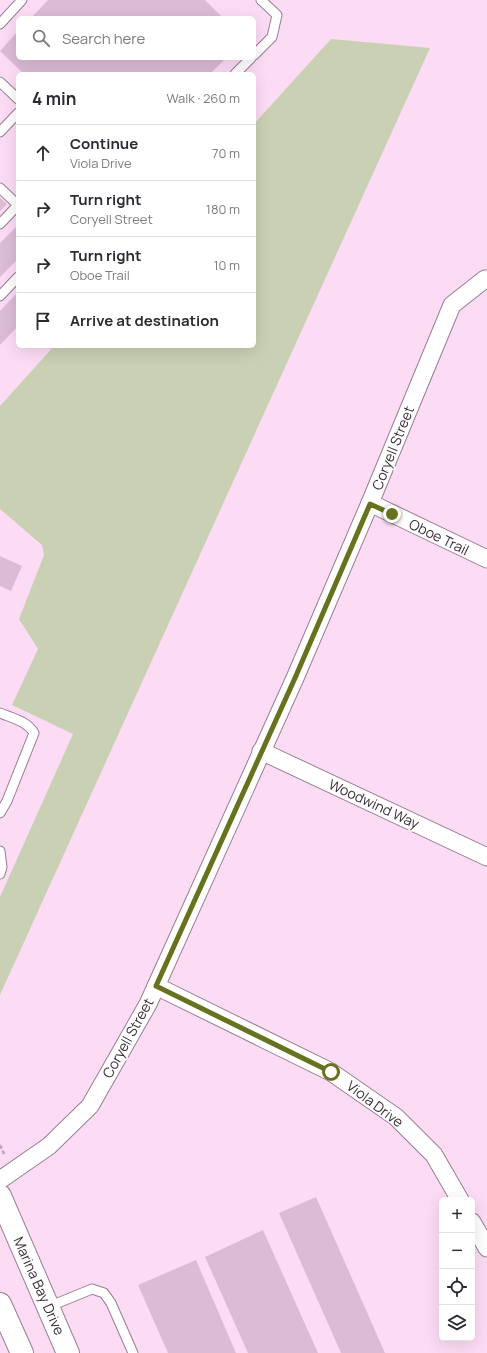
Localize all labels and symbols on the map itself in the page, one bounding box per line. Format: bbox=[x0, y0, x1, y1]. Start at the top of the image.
street label: Coryell Street bbox=[367, 403, 418, 493]
route end bbox=[383, 505, 401, 523]
street label: Oboe Trail bbox=[406, 514, 472, 559]
street label: Woodwind Way bbox=[326, 774, 423, 833]
street label: Coryell Street bbox=[98, 994, 158, 1081]
route start bbox=[322, 1063, 340, 1081]
street label: Viola Drive bbox=[343, 1076, 407, 1131]
street label: Marina Bay Drive bbox=[9, 1234, 70, 1338]

